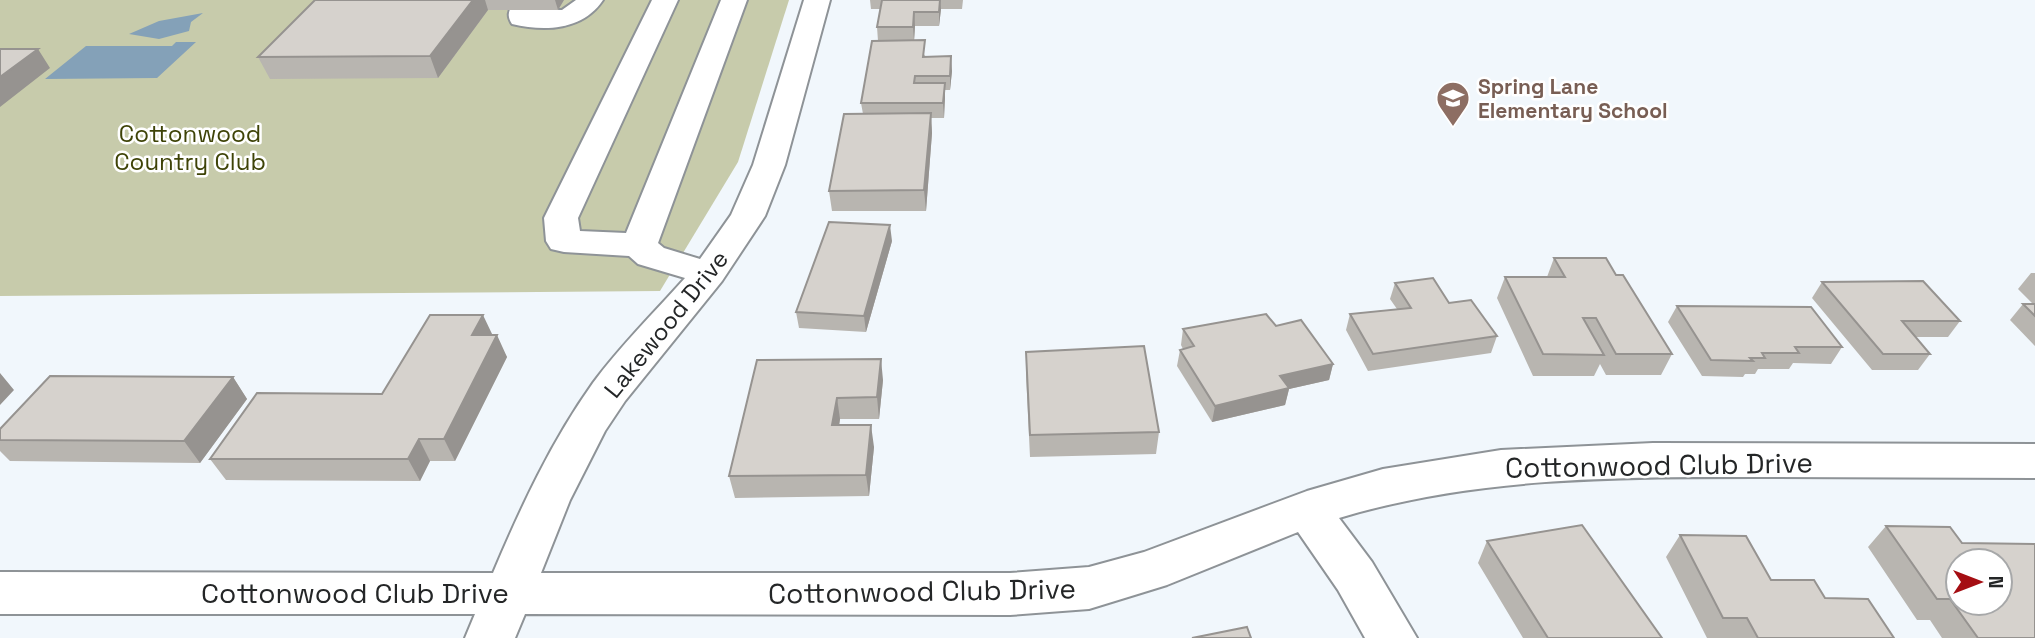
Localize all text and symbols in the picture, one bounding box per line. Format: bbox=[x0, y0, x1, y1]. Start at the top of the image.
place label: Spring Lane Elementary School bbox=[1478, 73, 1668, 124]
school or university icon: Spring Lane Elementary School bbox=[1434, 79, 1472, 128]
park label: Cottonwood Country Club bbox=[114, 118, 266, 177]
street label: Lakewood Drive bbox=[597, 244, 735, 404]
street label: Cottonwood Club Drive bbox=[1505, 444, 1813, 486]
north arrow bbox=[1944, 547, 2014, 617]
street label: Cottonwood Club Drive bbox=[768, 570, 1076, 612]
street label: Cottonwood Club Drive bbox=[201, 575, 509, 611]
text: N bbox=[1983, 576, 2008, 588]

